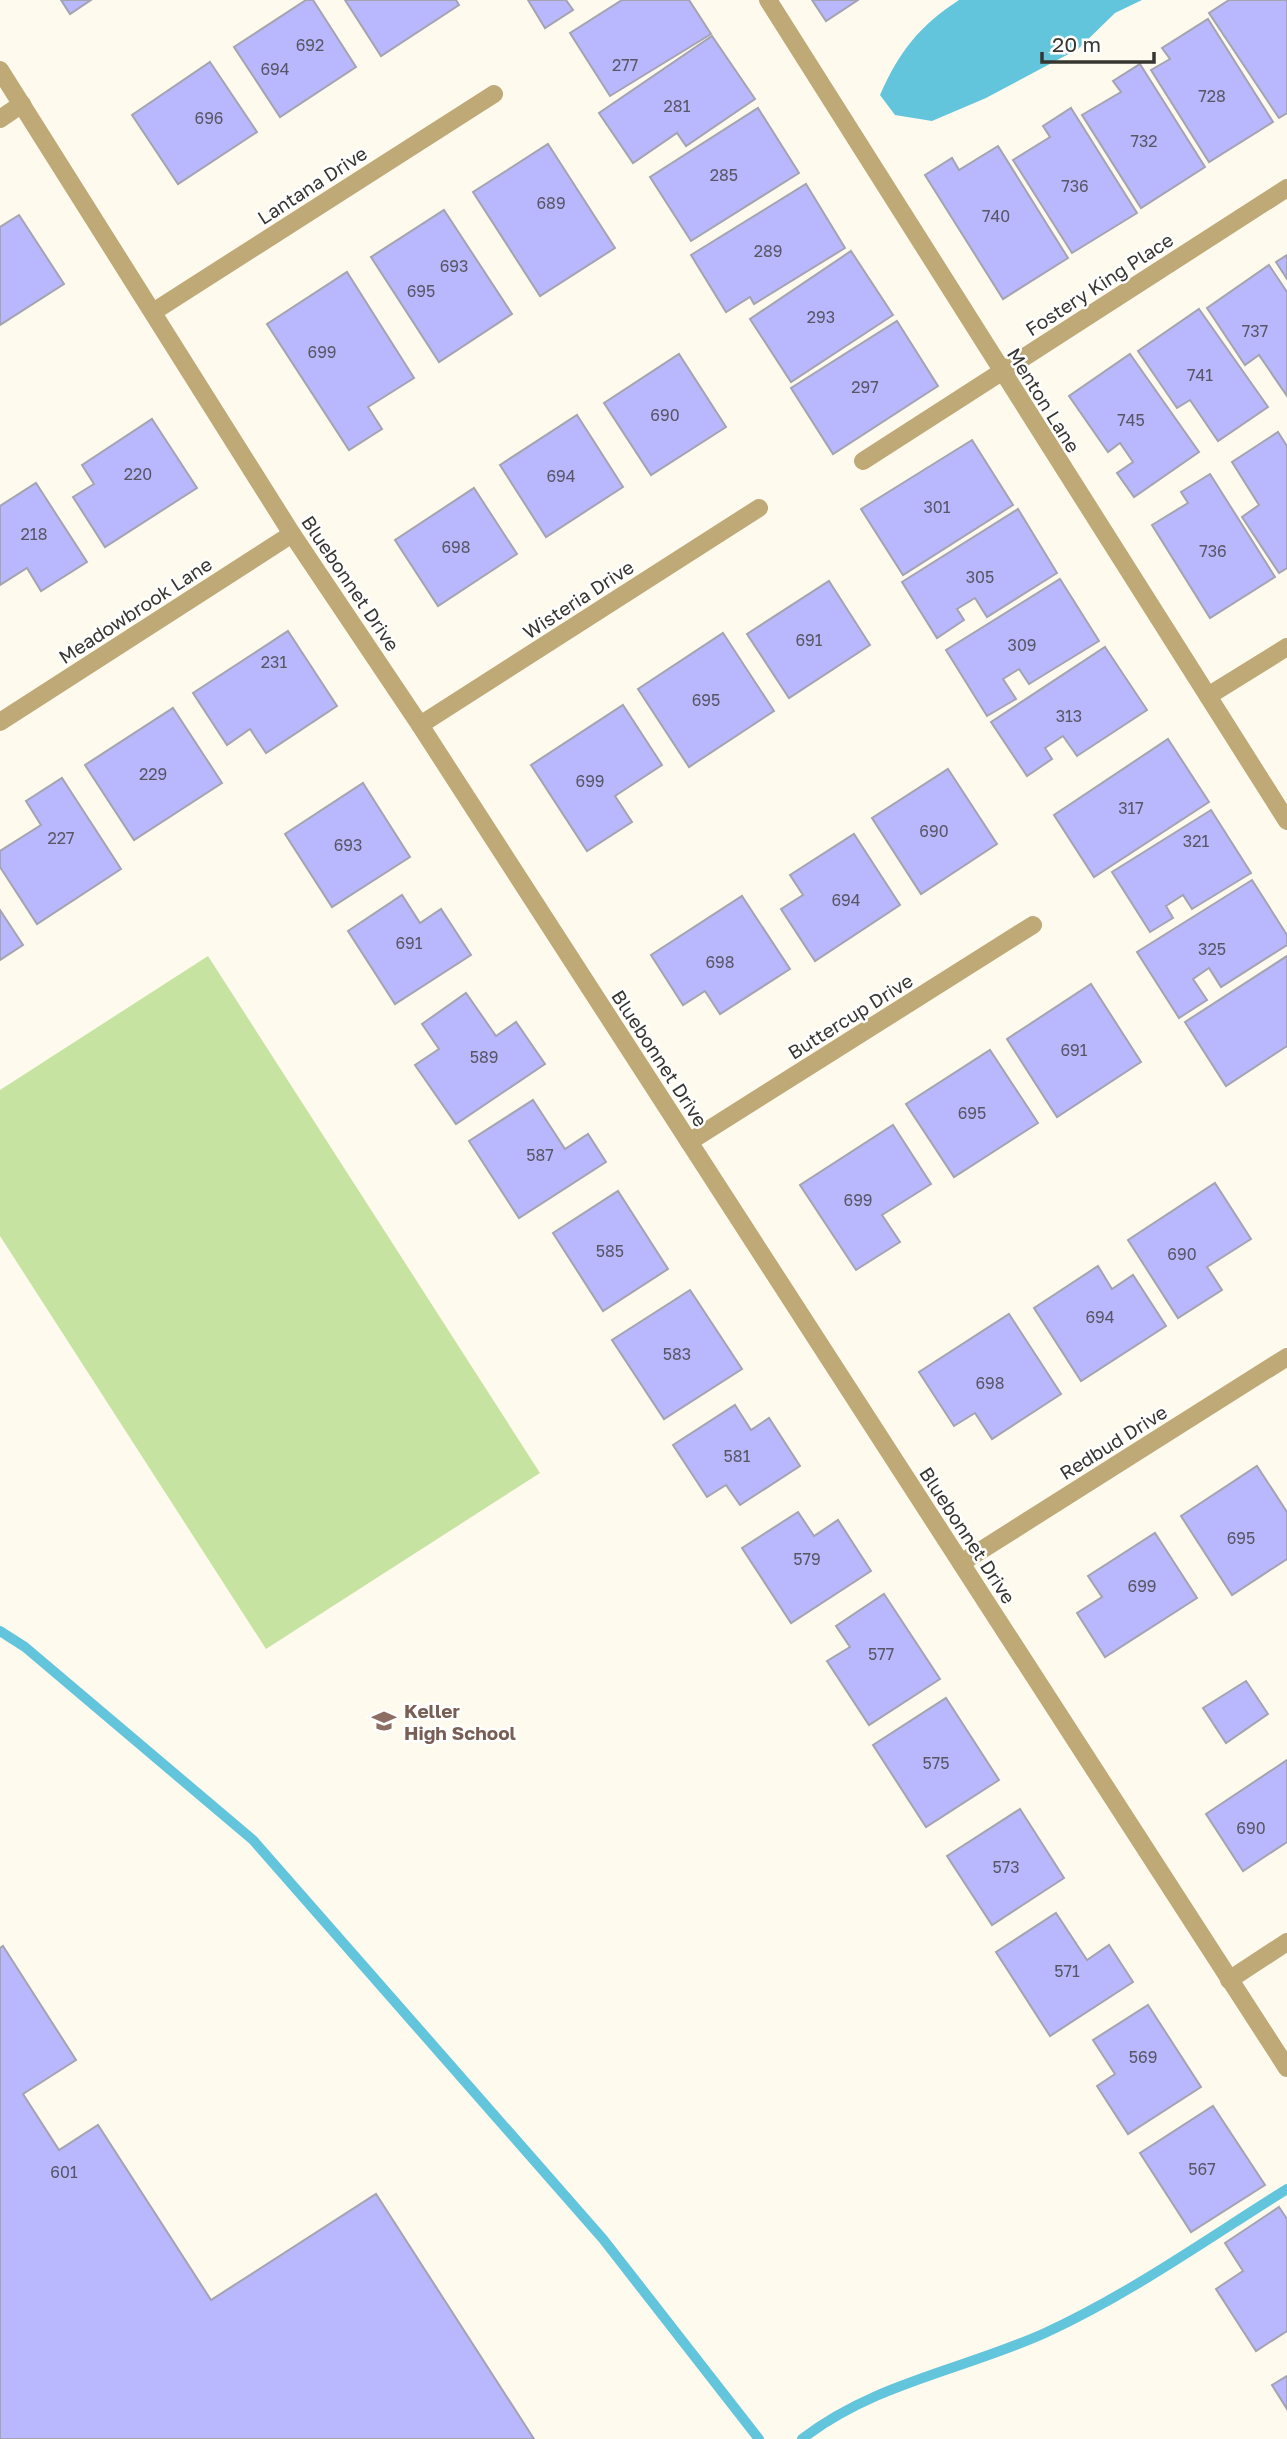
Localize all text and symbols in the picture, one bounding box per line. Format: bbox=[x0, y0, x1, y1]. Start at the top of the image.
scale bar bbox=[1042, 21, 1154, 65]
text: 20 m bbox=[1052, 31, 1101, 57]
house number: 692 bbox=[296, 35, 324, 55]
house number: 277 bbox=[612, 55, 638, 75]
house number: 694 bbox=[260, 59, 290, 79]
house number: 728 bbox=[1198, 86, 1226, 106]
house number: 281 bbox=[664, 96, 691, 116]
house number: 696 bbox=[194, 108, 224, 128]
house number: 732 bbox=[1130, 131, 1158, 151]
street label: Lantana Drive bbox=[253, 141, 371, 229]
house number: 285 bbox=[710, 165, 738, 185]
house number: 736 bbox=[1061, 176, 1089, 196]
house number: 689 bbox=[536, 193, 566, 213]
house number: 740 bbox=[982, 206, 1010, 226]
street label: Fostery King Place bbox=[1021, 228, 1177, 340]
house number: 289 bbox=[754, 241, 782, 261]
house number: 693 bbox=[440, 256, 468, 276]
house number: 695 bbox=[407, 281, 435, 301]
house number: 293 bbox=[807, 307, 835, 327]
house number: 737 bbox=[1242, 321, 1268, 341]
house number: 699 bbox=[307, 342, 337, 362]
street label: Menton Lane bbox=[1003, 344, 1085, 456]
house number: 741 bbox=[1187, 365, 1213, 385]
house number: 297 bbox=[851, 377, 879, 397]
house number: 690 bbox=[650, 405, 680, 425]
house number: 745 bbox=[1117, 410, 1145, 430]
house number: 220 bbox=[124, 464, 152, 484]
house number: 694 bbox=[546, 466, 576, 486]
house number: 301 bbox=[923, 497, 951, 517]
street label: Bluebonnet Drive bbox=[297, 511, 405, 655]
house number: 218 bbox=[21, 524, 47, 544]
house number: 698 bbox=[441, 537, 471, 557]
house number: 736 bbox=[1199, 541, 1227, 561]
street label: Meadowbrook Lane bbox=[54, 552, 216, 668]
street label: Wisteria Drive bbox=[518, 555, 638, 643]
house number: 305 bbox=[966, 567, 994, 587]
house number: 691 bbox=[795, 630, 823, 650]
house number: 309 bbox=[1008, 635, 1036, 655]
house number: 231 bbox=[261, 652, 287, 672]
house number: 695 bbox=[692, 690, 720, 710]
house number: 313 bbox=[1056, 706, 1082, 726]
house number: 229 bbox=[139, 764, 167, 784]
house number: 699 bbox=[575, 771, 605, 791]
house number: 317 bbox=[1118, 798, 1144, 818]
house number: 690 bbox=[919, 821, 949, 841]
house number: 227 bbox=[47, 828, 75, 848]
house number: 321 bbox=[1183, 831, 1209, 851]
house number: 693 bbox=[334, 835, 362, 855]
house number: 694 bbox=[831, 890, 861, 910]
house number: 691 bbox=[395, 933, 423, 953]
house number: 325 bbox=[1198, 939, 1226, 959]
house number: 698 bbox=[705, 952, 735, 972]
street label: Buttercup Drive bbox=[783, 968, 917, 1064]
street label: Bluebonnet Drive bbox=[607, 985, 713, 1131]
house number: 691 bbox=[1060, 1040, 1088, 1060]
house number: 589 bbox=[470, 1047, 498, 1067]
house number: 695 bbox=[958, 1103, 986, 1123]
house number: 587 bbox=[526, 1145, 554, 1165]
house number: 699 bbox=[843, 1190, 873, 1210]
house number: 585 bbox=[596, 1241, 624, 1261]
house number: 690 bbox=[1167, 1244, 1197, 1264]
house number: 694 bbox=[1085, 1307, 1115, 1327]
house number: 583 bbox=[663, 1344, 691, 1364]
house number: 698 bbox=[975, 1373, 1005, 1393]
street label: Redbud Drive bbox=[1055, 1400, 1171, 1484]
house number: 581 bbox=[724, 1446, 751, 1466]
street label: Bluebonnet Drive bbox=[915, 1462, 1021, 1608]
house number: 695 bbox=[1227, 1528, 1255, 1548]
house number: 579 bbox=[793, 1549, 821, 1569]
house number: 699 bbox=[1127, 1576, 1157, 1596]
house number: 577 bbox=[868, 1644, 894, 1664]
place label: Keller High School bbox=[404, 1699, 516, 1744]
school or university icon: Keller High School bbox=[370, 1707, 398, 1735]
house number: 575 bbox=[922, 1753, 950, 1773]
house number: 690 bbox=[1236, 1818, 1266, 1838]
house number: 573 bbox=[992, 1857, 1020, 1877]
house number: 571 bbox=[1054, 1961, 1080, 1981]
house number: 569 bbox=[1129, 2047, 1157, 2067]
house number: 567 bbox=[1188, 2159, 1216, 2179]
house number: 601 bbox=[50, 2162, 78, 2182]

